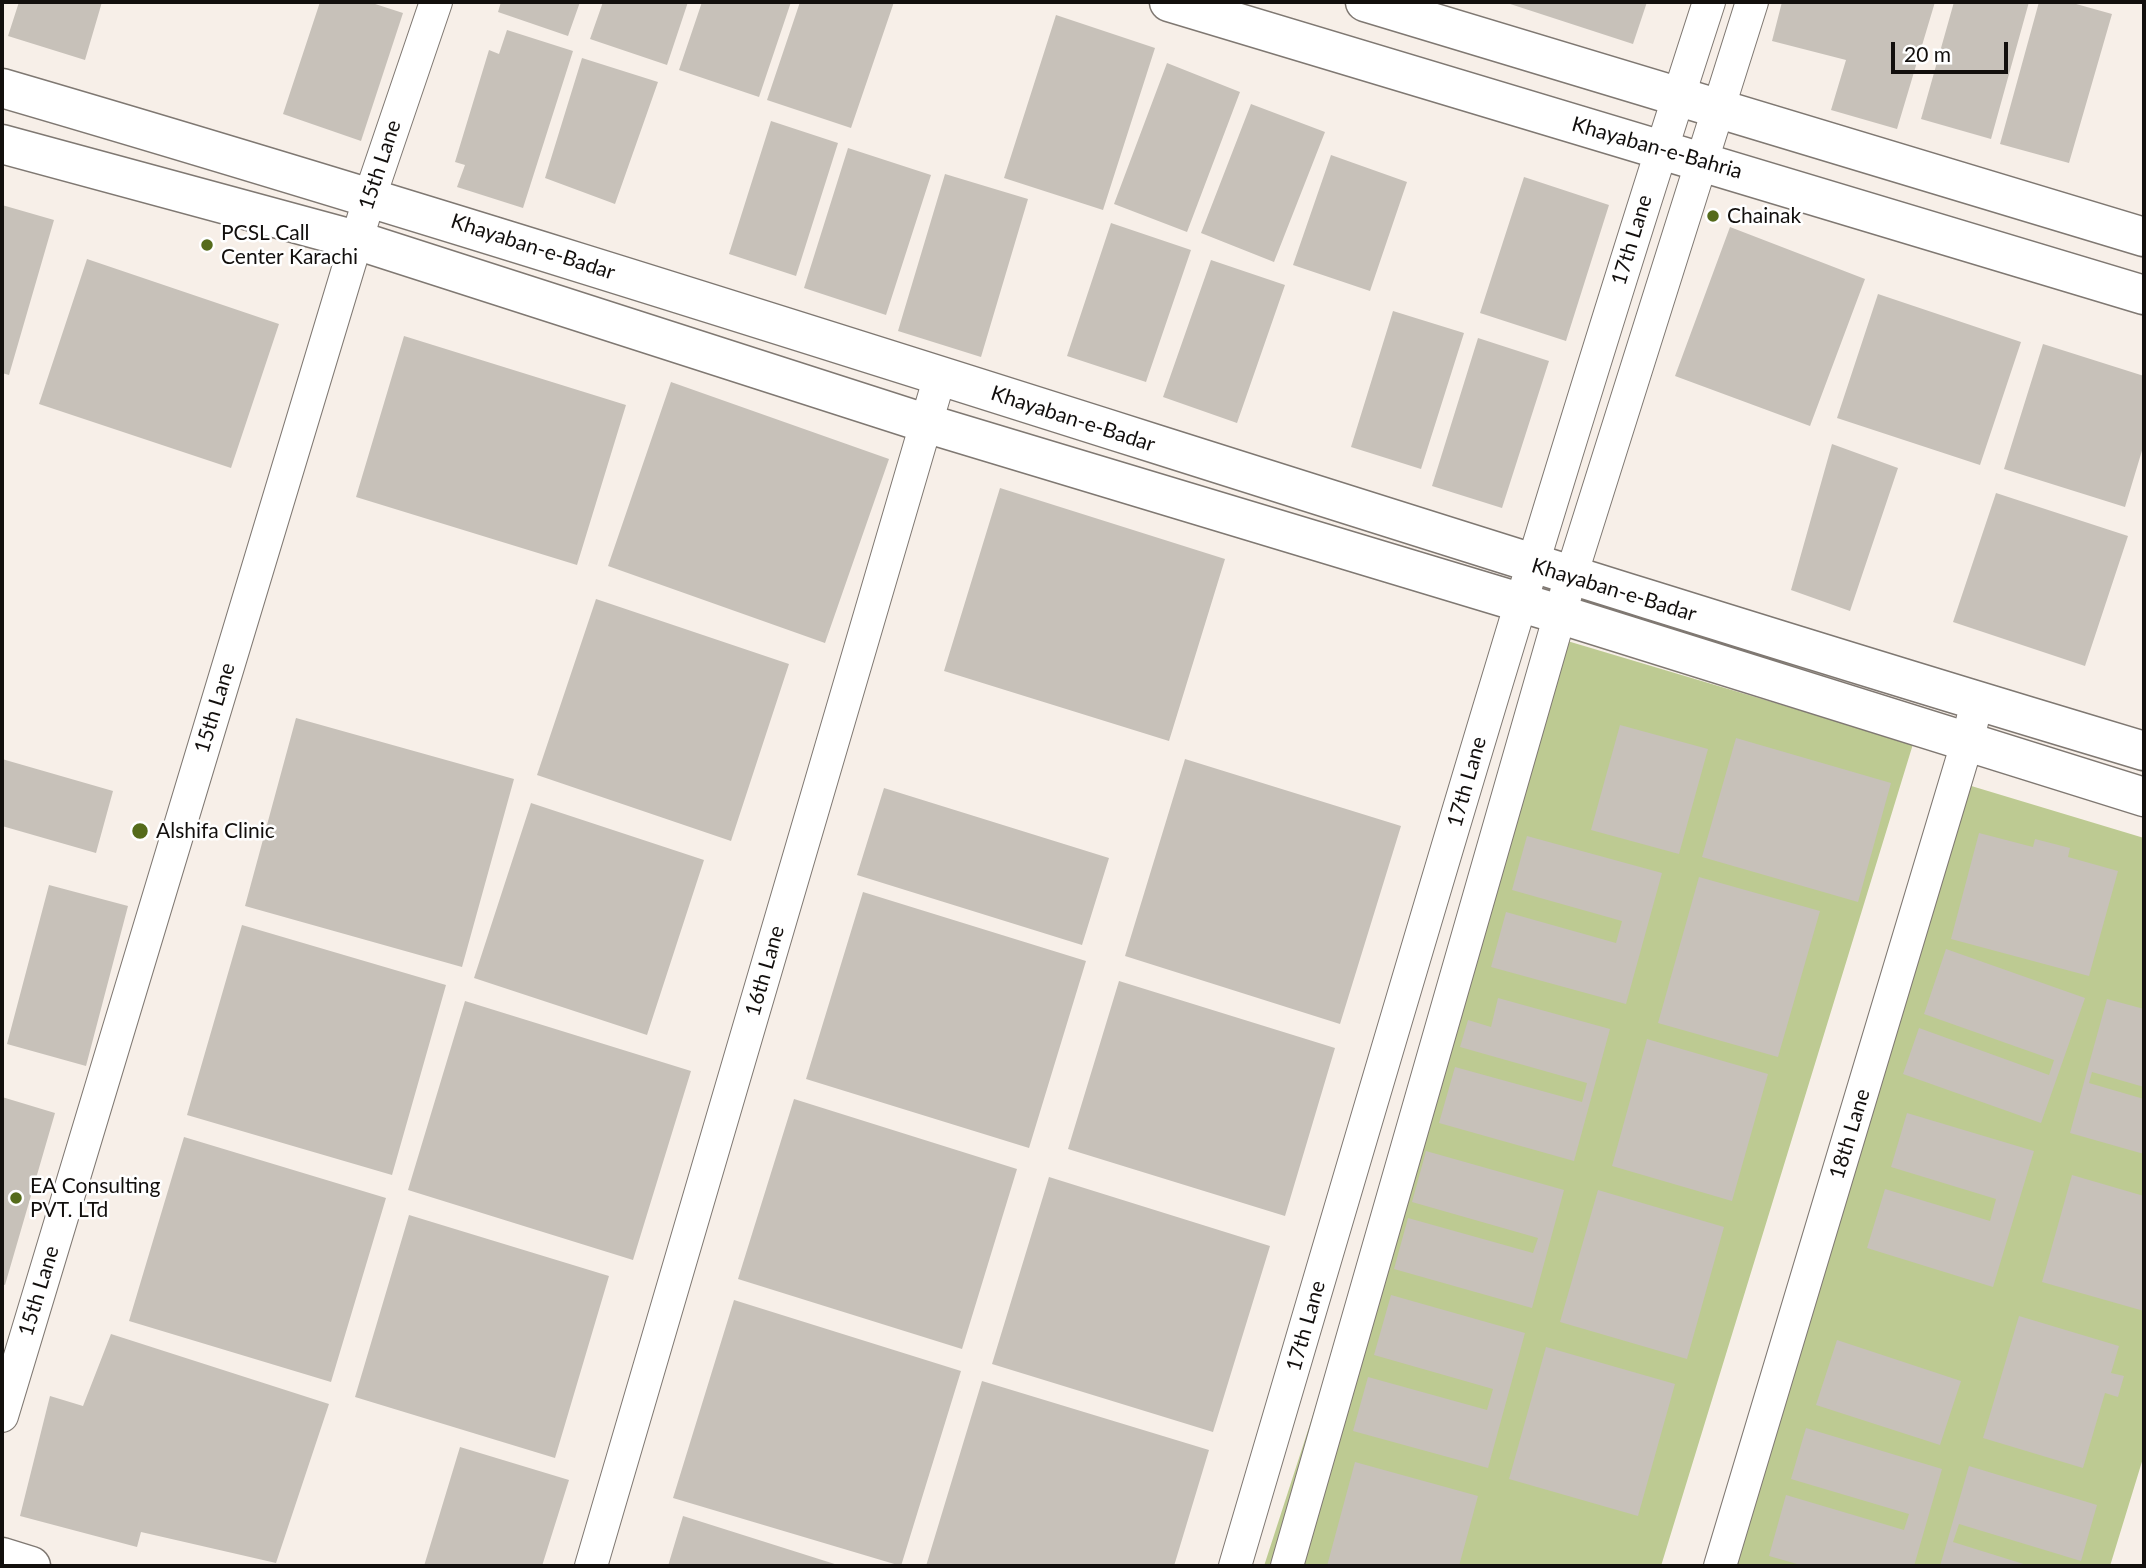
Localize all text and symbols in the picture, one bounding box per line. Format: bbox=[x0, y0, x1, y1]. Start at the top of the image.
scale bar bbox=[1894, 28, 2011, 72]
text: 20 m bbox=[1904, 41, 1951, 66]
street label: Khayaban-e-Bahria bbox=[1569, 112, 1745, 184]
street label: 15th Lane bbox=[354, 117, 406, 213]
street label: 17th Lane bbox=[1606, 192, 1658, 288]
place label: Chainak bbox=[1727, 203, 1801, 229]
marker: Chainak bbox=[1705, 208, 1721, 224]
street label: Khayaban-e-Badar bbox=[448, 209, 618, 285]
place label: PCSL Call Center Karachi bbox=[221, 220, 358, 270]
marker: PCSL Call Center Karachi bbox=[199, 237, 215, 253]
street label: Khayaban-e-Badar bbox=[988, 381, 1158, 457]
street label: Khayaban-e-Badar bbox=[1528, 553, 1700, 627]
street label: 15th Lane bbox=[189, 660, 241, 756]
street label: 17th Lane bbox=[1442, 734, 1492, 830]
place label: Alshifa Clinic bbox=[156, 818, 275, 844]
marker: Alshifa Clinic bbox=[130, 821, 150, 841]
street label: 16th Lane bbox=[740, 923, 790, 1019]
street label: 18th Lane bbox=[1824, 1086, 1876, 1182]
place label: EA Consulting PVT. LTd bbox=[30, 1173, 160, 1223]
marker: EA Consulting PVT. LTd bbox=[8, 1190, 24, 1206]
street label: 15th Lane bbox=[13, 1243, 65, 1339]
street label: 17th Lane bbox=[1281, 1278, 1331, 1374]

